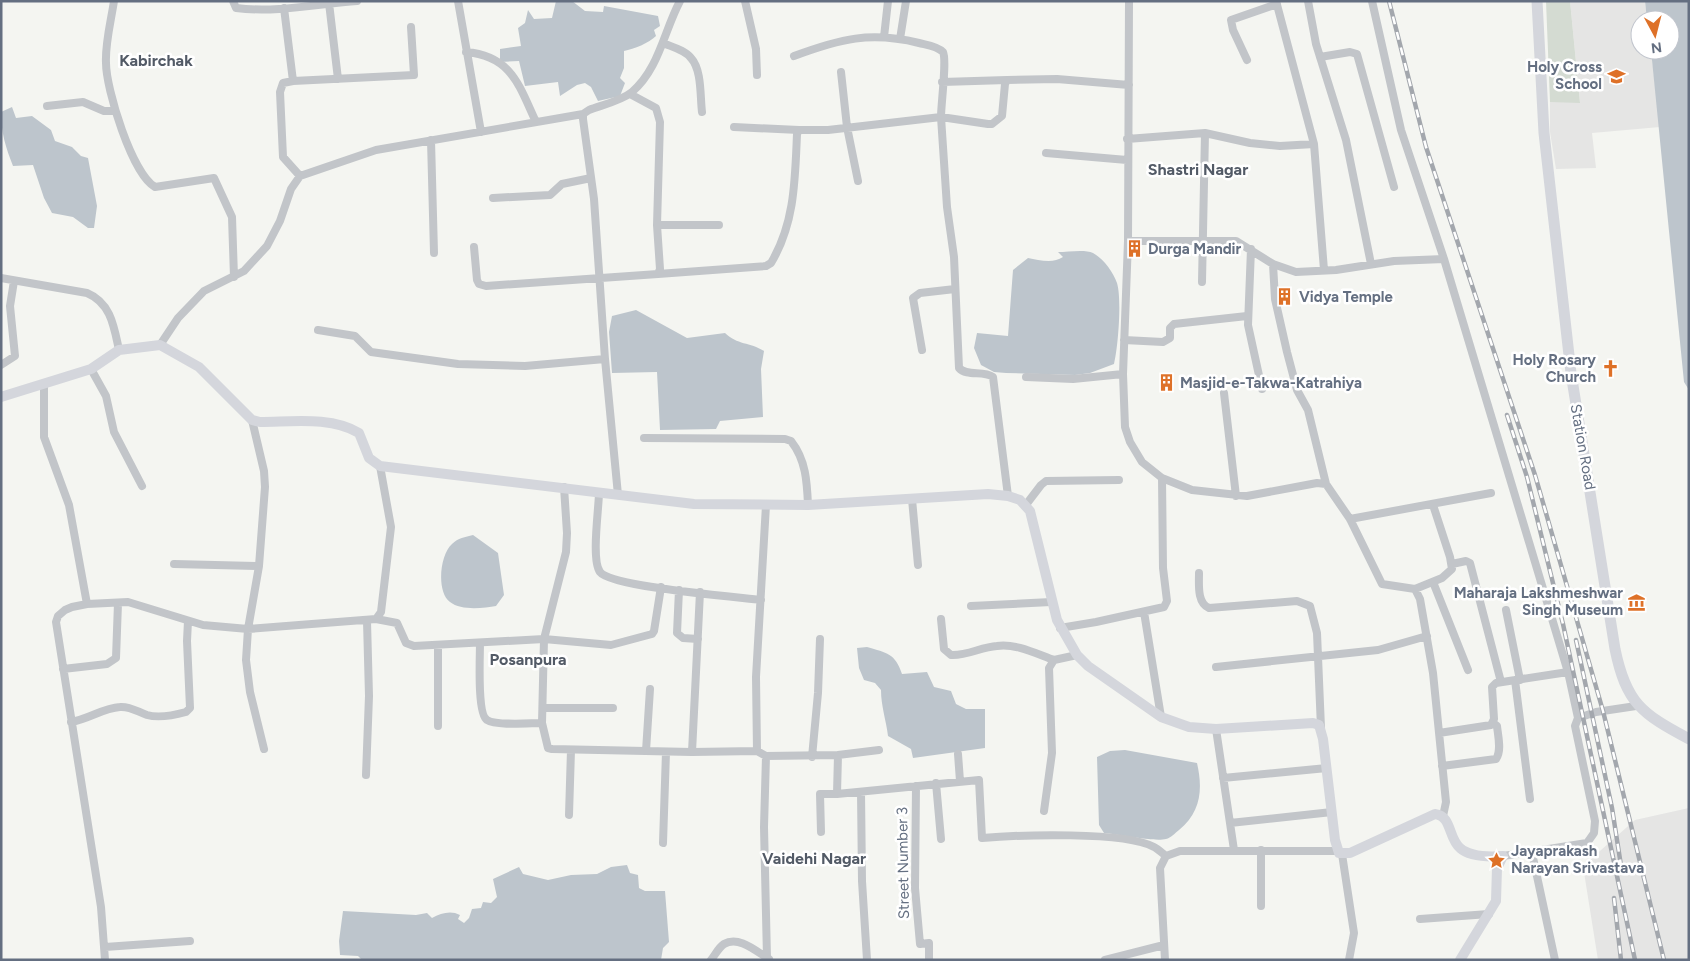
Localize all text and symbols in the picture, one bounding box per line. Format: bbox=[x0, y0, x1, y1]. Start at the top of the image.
north arrow bbox=[1630, 10, 1680, 60]
text: N bbox=[1650, 38, 1663, 57]
district label: Kabirchak bbox=[119, 51, 193, 70]
place label: Holy Cross School bbox=[1527, 58, 1602, 93]
school or university icon: Holy Cross School bbox=[1606, 66, 1626, 86]
district label: Shastri Nagar bbox=[1148, 160, 1248, 179]
building icon: Durga Mandir bbox=[1124, 239, 1144, 259]
place label: Durga Mandir bbox=[1148, 240, 1242, 258]
building icon: Vidya Temple bbox=[1275, 287, 1295, 307]
place label: Vidya Temple bbox=[1299, 288, 1394, 306]
place label: Holy Rosary Church bbox=[1512, 351, 1596, 386]
church icon: Holy Rosary Church bbox=[1600, 359, 1620, 379]
building icon: Masjid-e-Takwa-Katrahiya bbox=[1156, 373, 1176, 393]
place label: Masjid-e-Takwa-Katrahiya bbox=[1180, 374, 1362, 392]
street label: Station Road bbox=[1567, 403, 1599, 491]
place label: Maharaja Lakshmeshwar Singh Museum bbox=[1454, 584, 1623, 619]
museum icon: Maharaja Lakshmeshwar Singh Museum bbox=[1627, 592, 1647, 612]
district label: Posanpura bbox=[489, 650, 567, 669]
street label: Street Number 3 bbox=[893, 807, 913, 919]
place label: Jayaprakash Narayan Srivastava bbox=[1511, 842, 1644, 877]
district label: Vaidehi Nagar bbox=[762, 849, 866, 868]
place icon: Jayaprakash Narayan Srivastava bbox=[1487, 850, 1507, 870]

